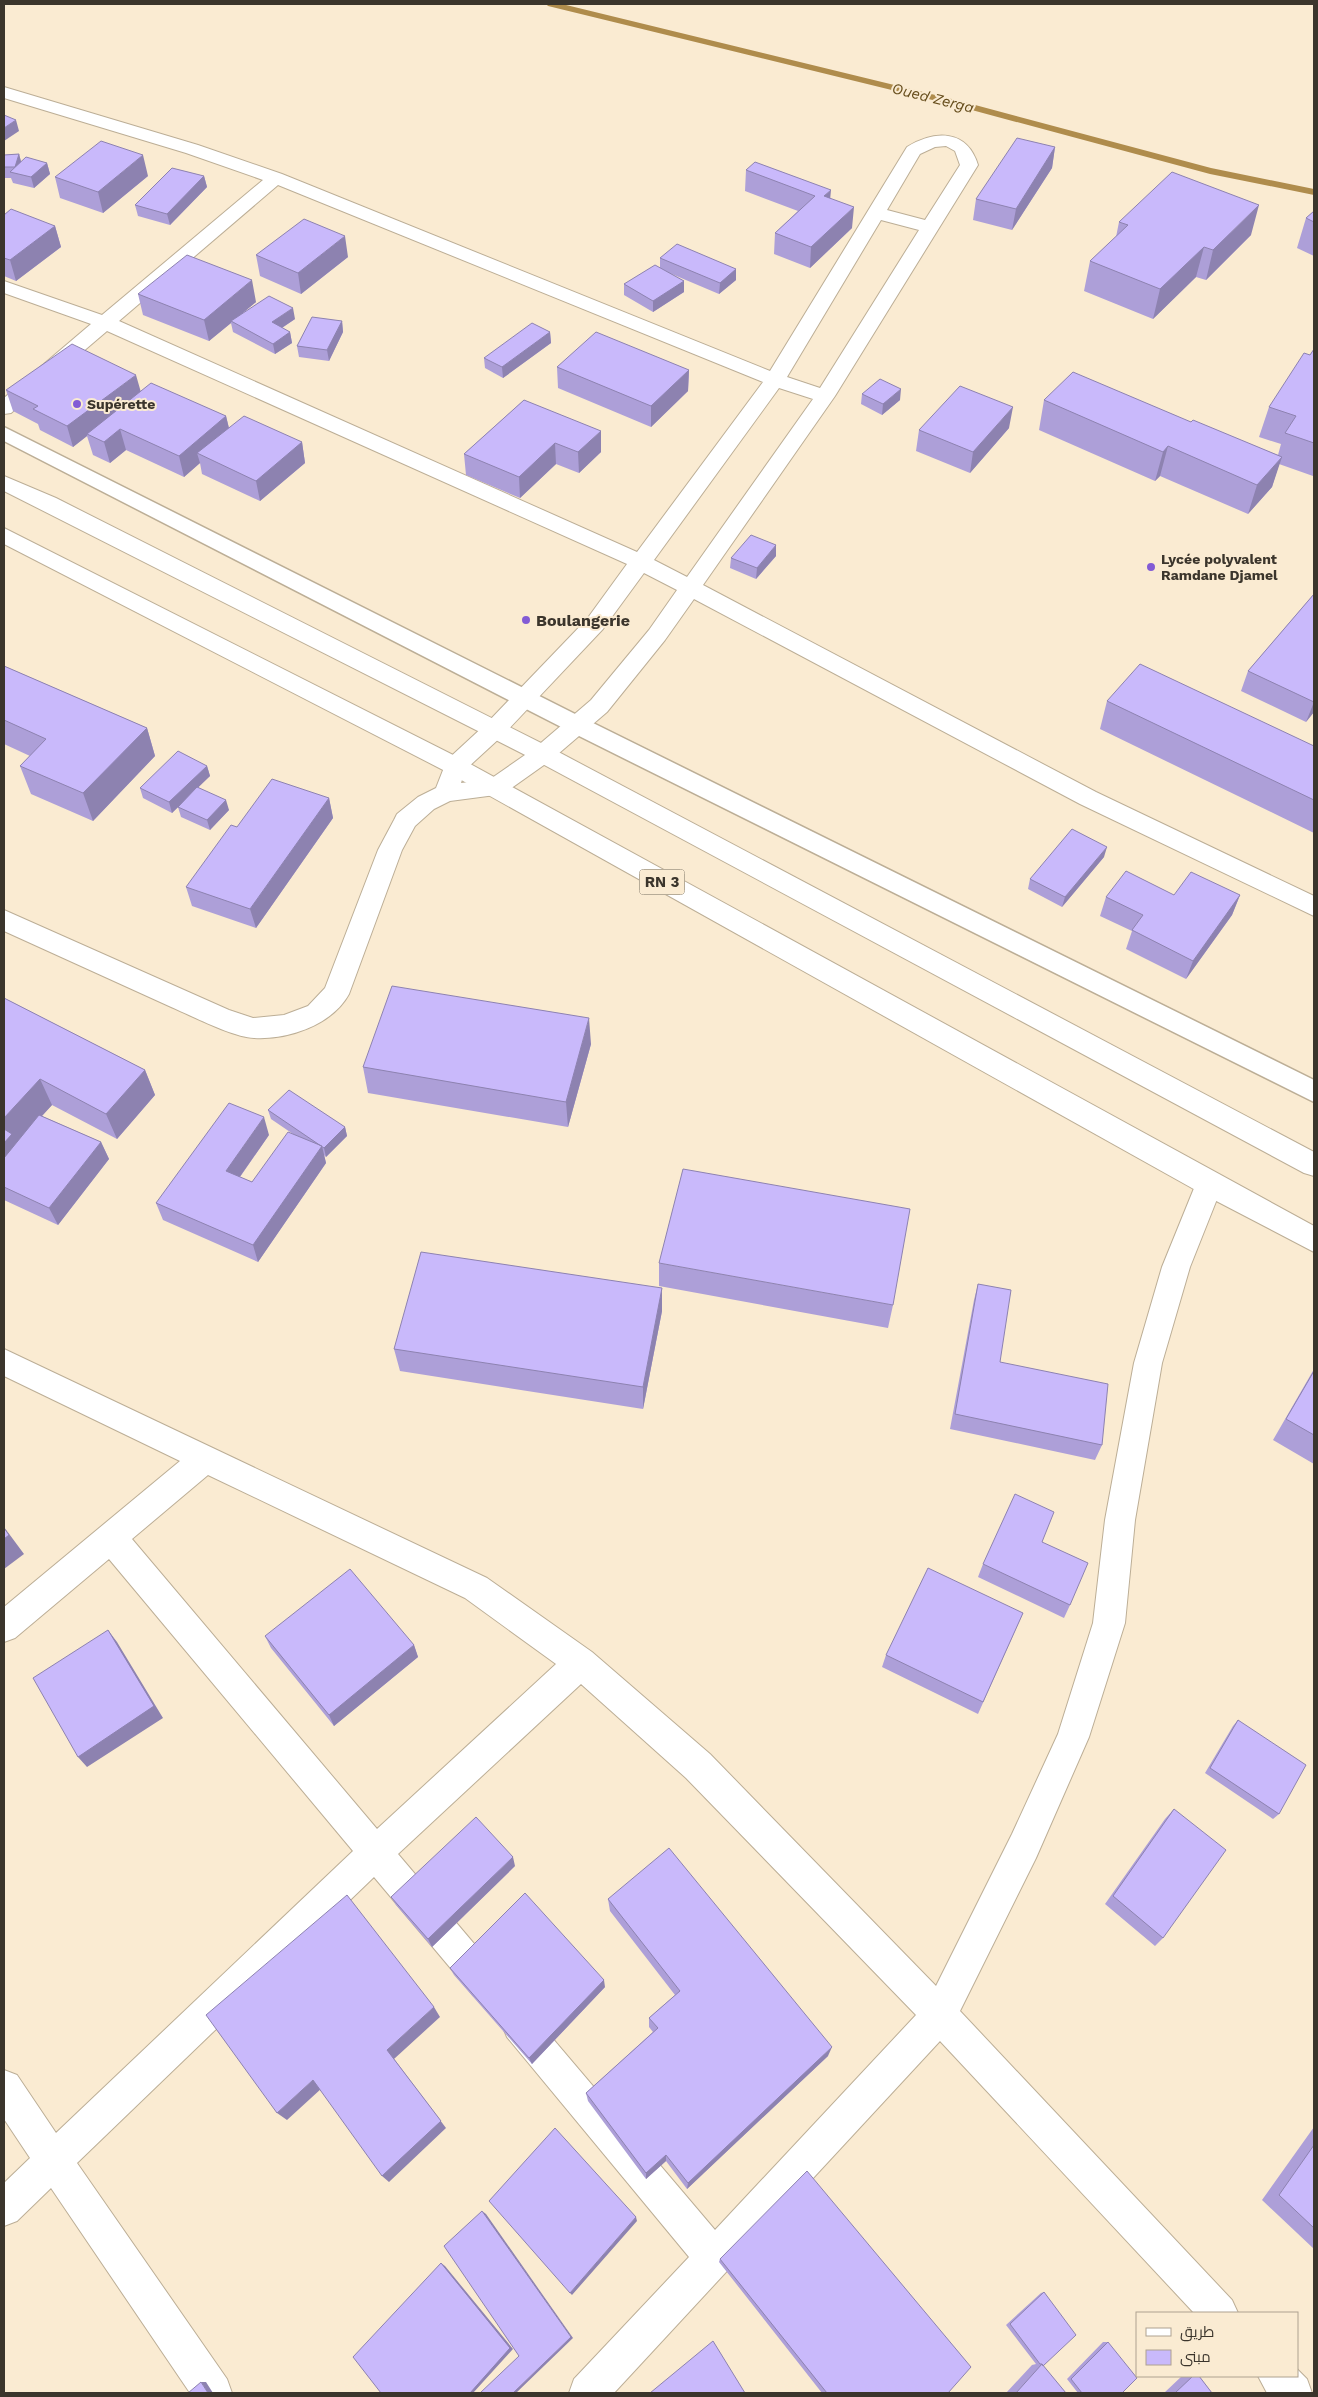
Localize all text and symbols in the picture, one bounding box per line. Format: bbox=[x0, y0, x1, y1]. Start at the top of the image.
water label: Oued Zerga bbox=[890, 79, 976, 117]
place label: Supérette bbox=[87, 396, 155, 412]
marker: Supérette bbox=[71, 398, 83, 410]
place label: Lycée polyvalent Ramdane Djamel bbox=[1161, 551, 1278, 583]
marker: Lycée polyvalent Ramdane Djamel bbox=[1145, 561, 1157, 573]
place label: Boulangerie bbox=[536, 611, 630, 630]
marker: Boulangerie bbox=[520, 614, 532, 626]
road number: RN 3 bbox=[640, 870, 684, 894]
legend bbox=[1136, 2312, 1298, 2377]
text: طريق bbox=[1180, 2323, 1214, 2342]
text: مبنى bbox=[1180, 2348, 1211, 2367]

